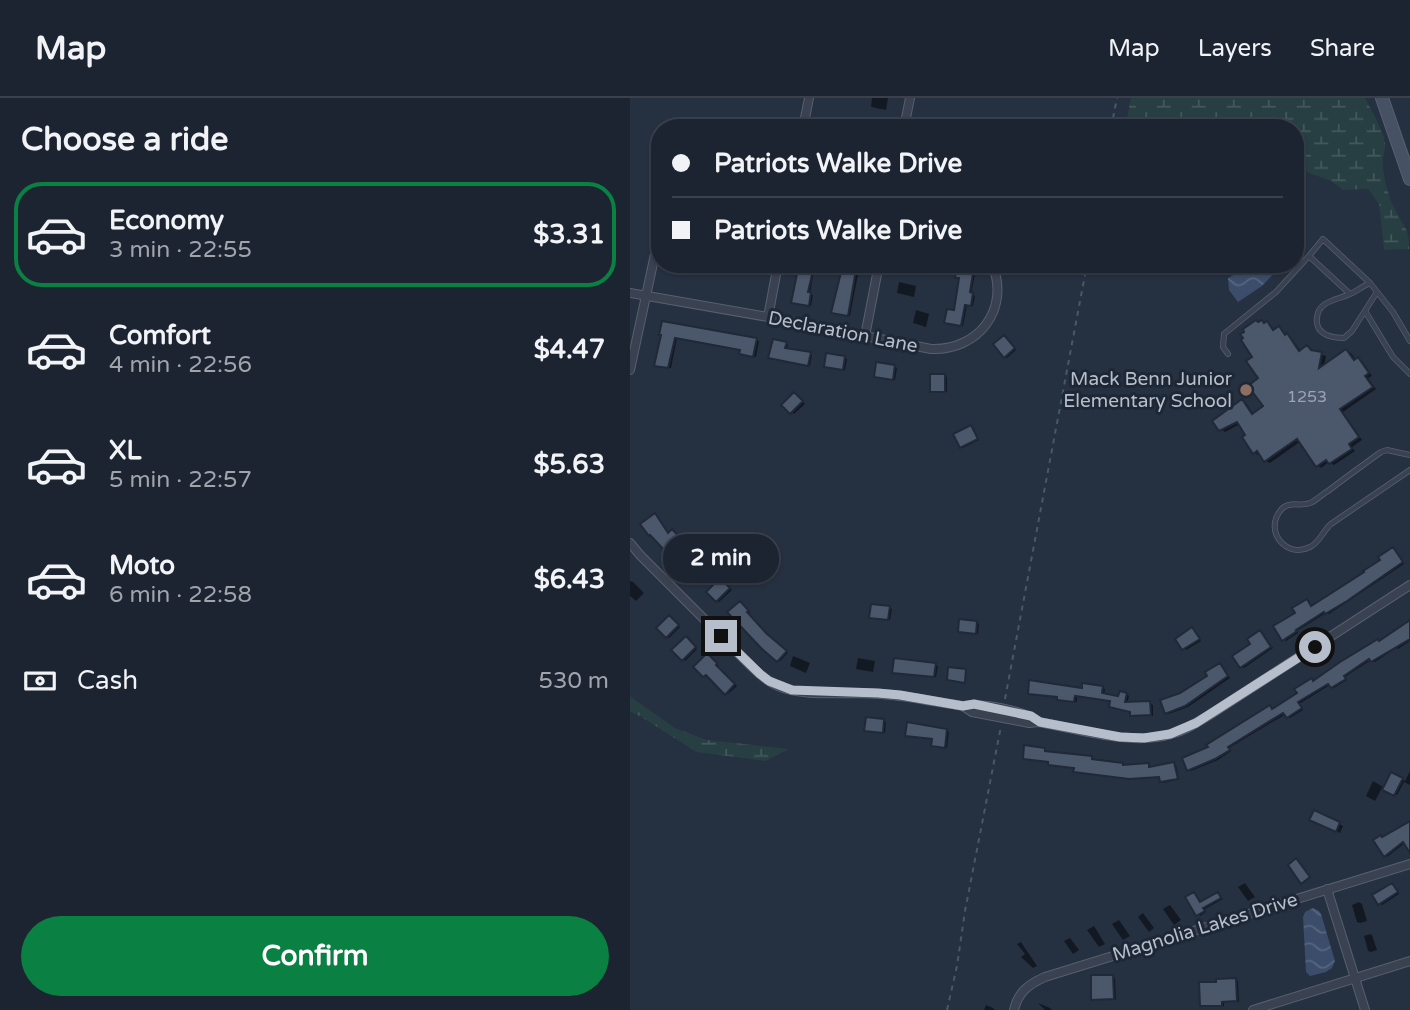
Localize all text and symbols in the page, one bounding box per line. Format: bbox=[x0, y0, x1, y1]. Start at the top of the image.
text: Map bbox=[35, 29, 106, 68]
text: Map bbox=[1108, 34, 1160, 63]
text: Layers bbox=[1198, 34, 1272, 63]
text: Share bbox=[1310, 34, 1375, 63]
text: Choose a ride bbox=[21, 121, 228, 159]
text: Patriots Walke Drive bbox=[714, 148, 962, 179]
icon: car bbox=[25, 203, 88, 266]
text: Economy bbox=[109, 205, 224, 236]
text: Patriots Walke Drive bbox=[714, 215, 962, 246]
text: $3.31 bbox=[533, 219, 605, 250]
text: 3 min · 22:55 bbox=[109, 236, 252, 264]
street label: Declaration Lane bbox=[766, 307, 920, 357]
icon: car bbox=[25, 318, 88, 381]
text: Comfort bbox=[109, 320, 211, 351]
text: $4.47 bbox=[534, 334, 605, 365]
text: 4 min · 22:56 bbox=[109, 351, 252, 379]
place label: Mack Benn Junior Elementary School bbox=[1063, 368, 1233, 412]
marker: Mack Benn Junior Elementary School bbox=[1238, 382, 1254, 398]
house number: 1253 bbox=[1287, 387, 1327, 407]
icon: car bbox=[25, 433, 88, 496]
text: XL bbox=[109, 435, 141, 466]
text: $5.63 bbox=[533, 449, 605, 480]
text: 5 min · 22:57 bbox=[109, 466, 252, 494]
callout: 2 min bbox=[663, 534, 779, 584]
text: 2 min bbox=[690, 544, 752, 572]
icon: car bbox=[25, 548, 88, 611]
text: Moto bbox=[109, 550, 175, 581]
text: $6.43 bbox=[534, 564, 605, 595]
text: 6 min · 22:58 bbox=[109, 581, 252, 609]
route end bbox=[705, 620, 737, 652]
route start bbox=[1299, 631, 1331, 663]
icon: cash bbox=[21, 662, 59, 700]
text: Cash bbox=[77, 665, 138, 696]
text: 530 m bbox=[539, 667, 609, 695]
street label: Magnolia Lakes Drive bbox=[1110, 888, 1300, 966]
button: Confirm bbox=[21, 916, 609, 996]

